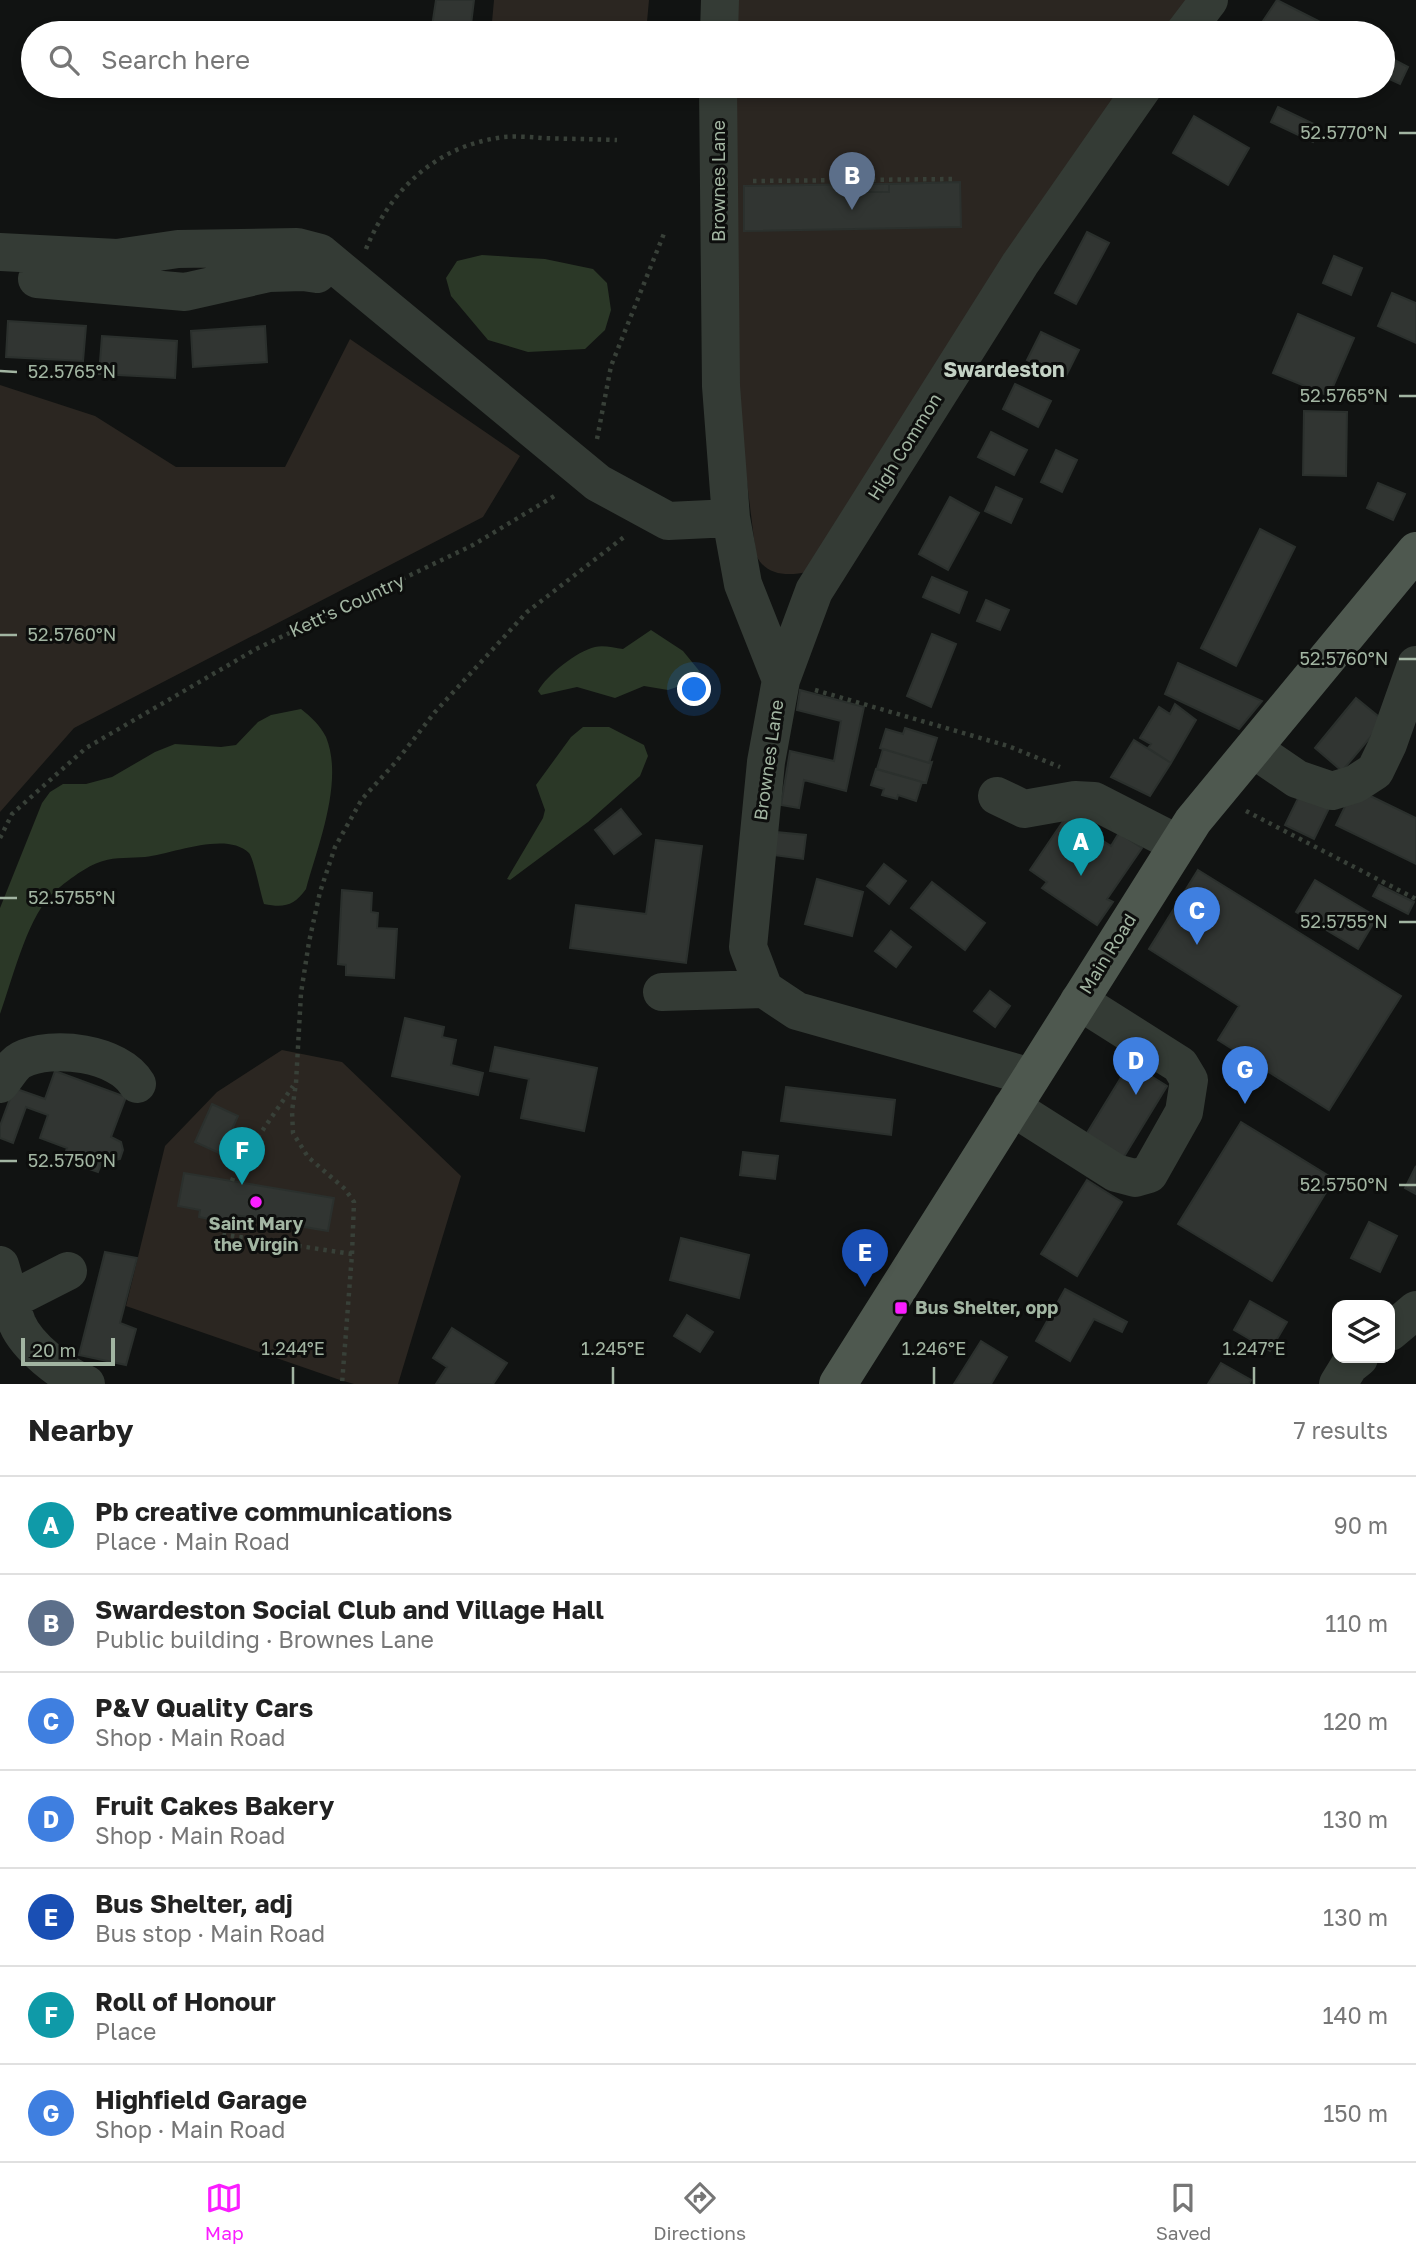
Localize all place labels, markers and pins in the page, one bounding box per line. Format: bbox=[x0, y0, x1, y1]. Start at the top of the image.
pin: B bbox=[829, 152, 875, 210]
pin: A bbox=[1058, 818, 1104, 876]
pin: C bbox=[1174, 887, 1220, 945]
pin: D bbox=[1113, 1037, 1159, 1095]
pin: G bbox=[1222, 1046, 1268, 1104]
pin: F bbox=[219, 1127, 265, 1185]
marker: Saint Mary the Virgin bbox=[248, 1194, 264, 1210]
place label: Saint Mary the Virgin bbox=[209, 1212, 304, 1255]
pin: E bbox=[842, 1229, 888, 1287]
place label: Bus Shelter, opp bbox=[915, 1296, 1058, 1318]
marker: Bus Shelter, opp bbox=[893, 1300, 909, 1316]

